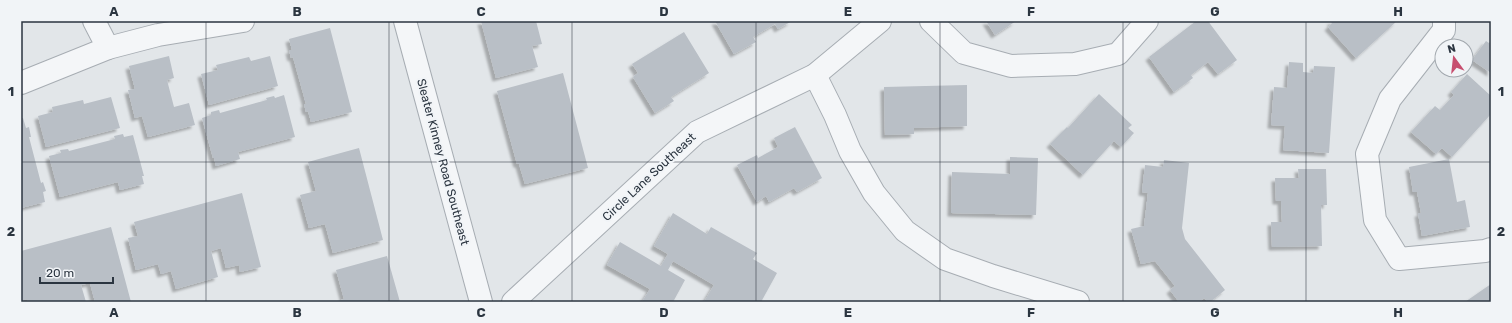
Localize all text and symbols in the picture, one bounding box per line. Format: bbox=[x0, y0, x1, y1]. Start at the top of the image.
text: A bbox=[109, 4, 119, 19]
text: B bbox=[292, 4, 302, 19]
text: C bbox=[476, 4, 486, 19]
text: D bbox=[659, 4, 669, 19]
text: E bbox=[844, 4, 852, 19]
text: F bbox=[1027, 4, 1035, 19]
text: G bbox=[1210, 4, 1220, 19]
text: H bbox=[1393, 4, 1403, 19]
north arrow bbox=[1434, 38, 1474, 78]
text: N bbox=[1446, 41, 1457, 56]
street label: Sleater Kinney Road Southeast bbox=[414, 77, 472, 247]
text: 1 bbox=[8, 84, 14, 99]
text: 1 bbox=[1498, 84, 1504, 99]
street label: Circle Lane Southeast bbox=[599, 130, 699, 224]
text: 2 bbox=[7, 224, 15, 239]
text: 2 bbox=[1497, 224, 1505, 239]
scale bar bbox=[40, 259, 113, 285]
text: 20 m bbox=[46, 266, 74, 280]
text: A bbox=[109, 305, 119, 320]
text: B bbox=[292, 305, 302, 320]
text: C bbox=[476, 305, 486, 320]
text: D bbox=[659, 305, 669, 320]
text: E bbox=[844, 305, 852, 320]
text: F bbox=[1027, 305, 1035, 320]
text: G bbox=[1210, 305, 1220, 320]
text: H bbox=[1393, 305, 1403, 320]

